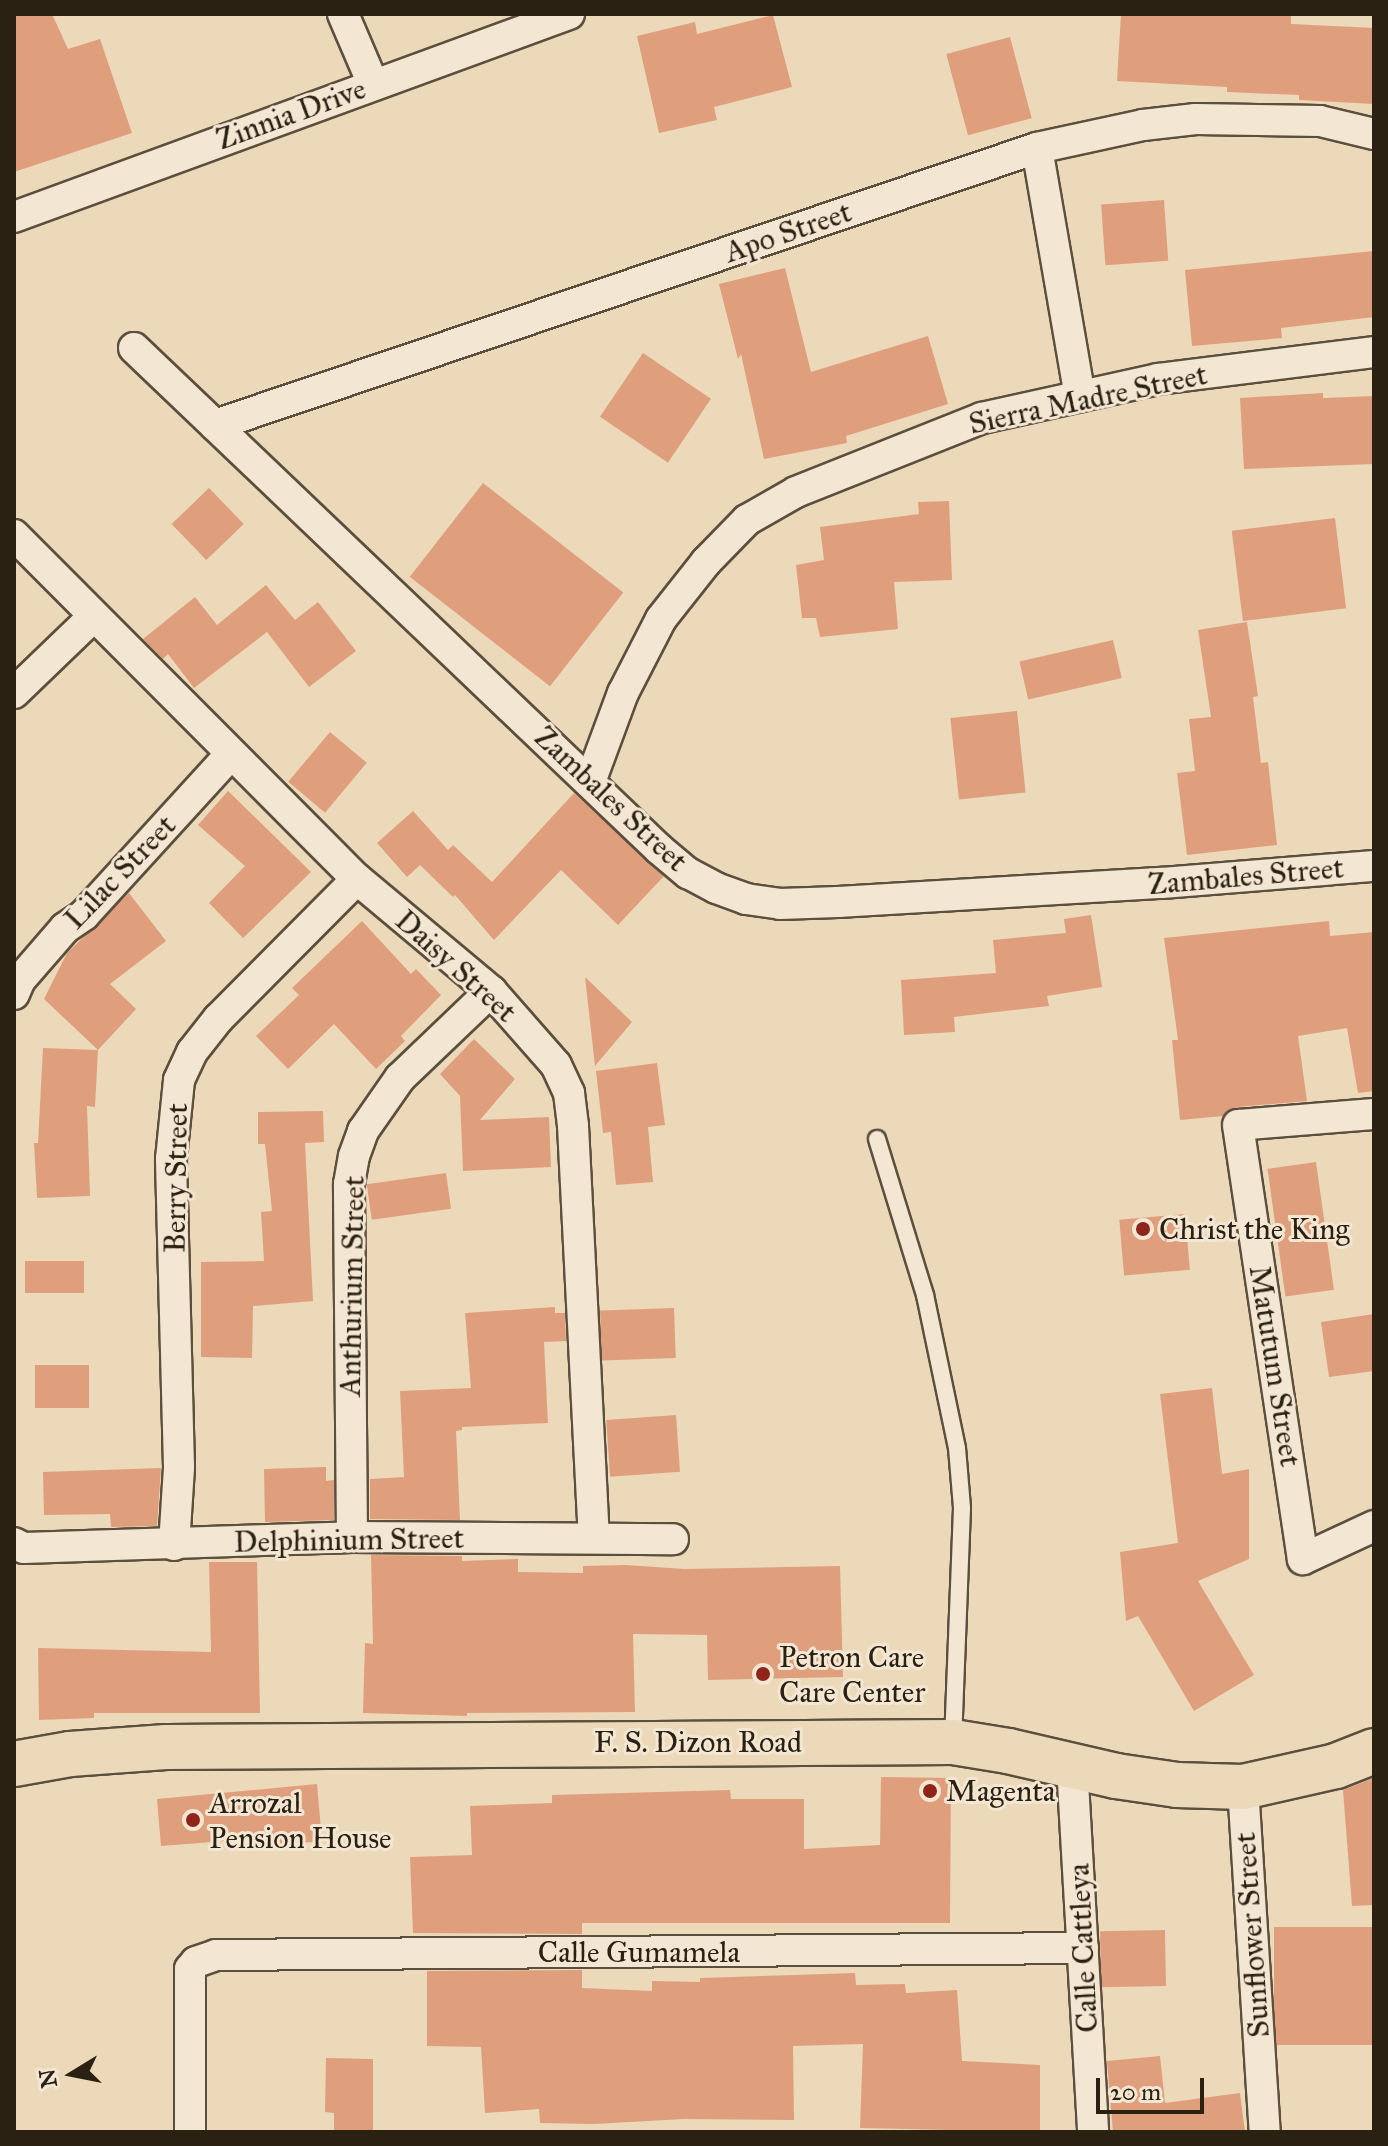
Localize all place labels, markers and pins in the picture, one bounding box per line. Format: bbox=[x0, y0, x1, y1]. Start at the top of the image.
place label: Christ the King bbox=[1159, 1211, 1350, 1247]
marker: Christ the King bbox=[1134, 1220, 1152, 1238]
place label: Petron Care Care Center bbox=[779, 1639, 926, 1710]
marker: Petron Care Care Center bbox=[754, 1665, 772, 1683]
place label: Magenta bbox=[946, 1773, 1055, 1809]
marker: Magenta bbox=[921, 1782, 939, 1800]
place label: Arrozal Pension House bbox=[209, 1785, 392, 1856]
marker: Arrozal Pension House bbox=[184, 1811, 202, 1829]

